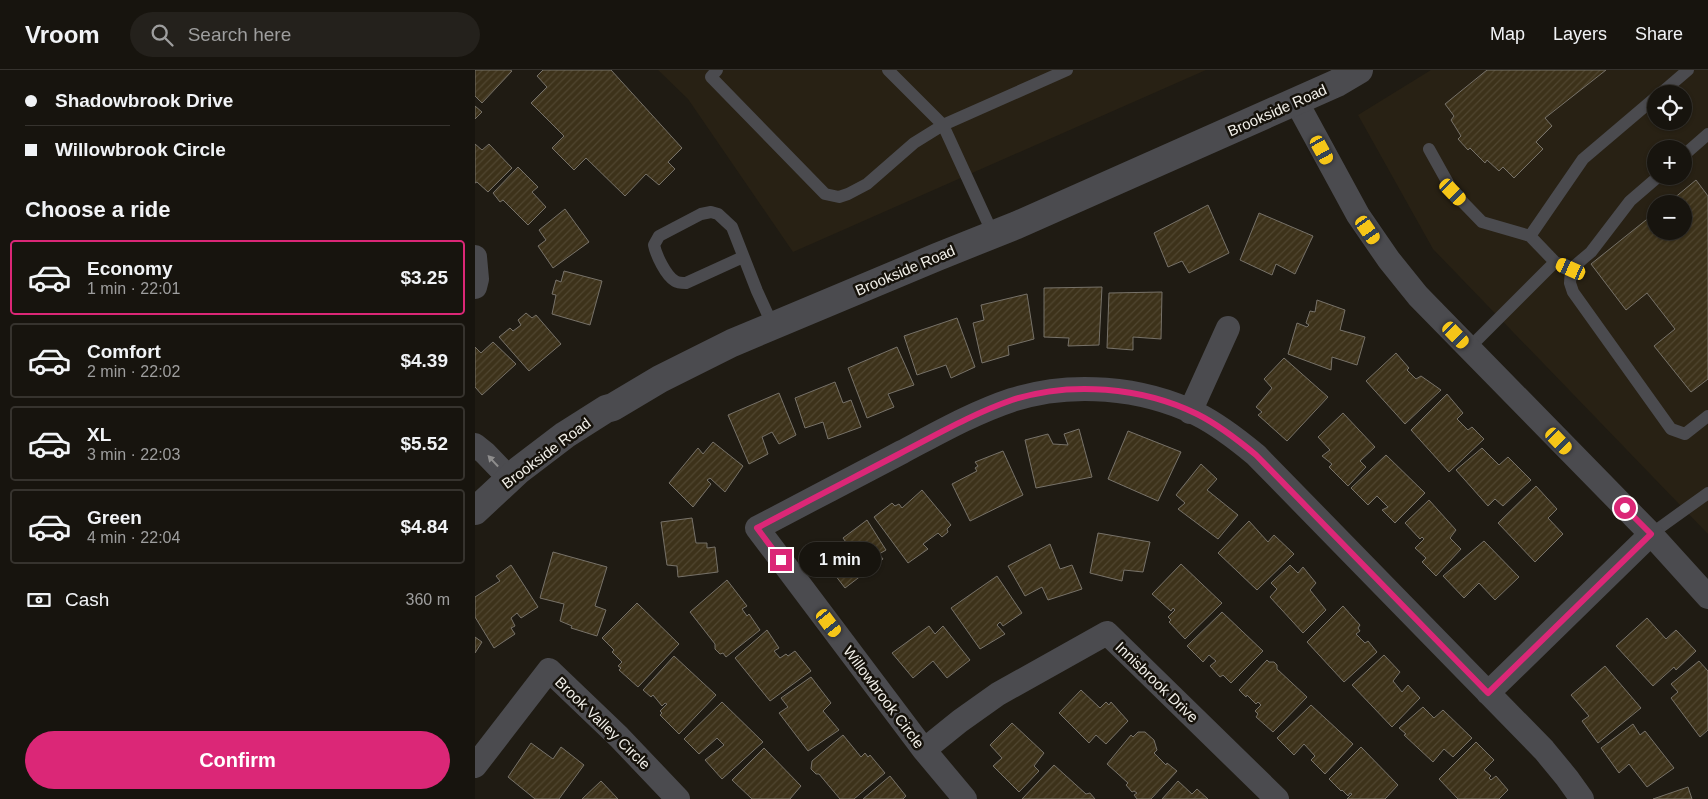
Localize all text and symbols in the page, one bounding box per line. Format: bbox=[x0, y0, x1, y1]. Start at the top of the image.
search box bbox=[130, 12, 480, 57]
text: Vroom bbox=[25, 21, 100, 48]
icon: search bbox=[148, 21, 176, 49]
text: Search here bbox=[188, 24, 291, 45]
text: Map bbox=[1490, 24, 1525, 44]
text: Layers bbox=[1553, 24, 1607, 44]
text: Share bbox=[1635, 24, 1683, 44]
street label: Brookside Road bbox=[1225, 81, 1329, 139]
map controls bbox=[1647, 85, 1692, 240]
button: locate bbox=[1647, 85, 1692, 130]
text: Shadowbrook Drive bbox=[55, 90, 233, 111]
car bbox=[1308, 133, 1335, 167]
text: Willowbrook Circle bbox=[55, 139, 226, 160]
button: + bbox=[1647, 140, 1692, 185]
car bbox=[1437, 176, 1468, 208]
button: − bbox=[1647, 195, 1692, 240]
text: Choose a ride bbox=[25, 197, 170, 222]
car bbox=[1353, 213, 1382, 247]
street label: Brookside Road bbox=[853, 241, 957, 299]
icon: car bbox=[27, 255, 72, 300]
car bbox=[1554, 256, 1587, 282]
text: Economy bbox=[87, 258, 173, 279]
text: $3.25 bbox=[400, 267, 448, 288]
text: 1 min · 22:01 bbox=[87, 280, 180, 297]
car bbox=[1440, 319, 1471, 351]
icon: car bbox=[27, 338, 72, 383]
text: Comfort bbox=[87, 341, 161, 362]
text: $4.39 bbox=[400, 350, 448, 371]
text: 2 min · 22:02 bbox=[87, 363, 180, 380]
street label: Brookside Road bbox=[498, 414, 594, 492]
icon: car bbox=[27, 421, 72, 466]
text: XL bbox=[87, 424, 111, 445]
car bbox=[1543, 425, 1574, 457]
text: $5.52 bbox=[400, 433, 448, 454]
text: 3 min · 22:03 bbox=[87, 446, 180, 463]
one-way arrow bbox=[487, 456, 499, 468]
route start bbox=[1614, 497, 1636, 519]
icon: car bbox=[27, 504, 72, 549]
text: Green bbox=[87, 507, 142, 528]
text: $4.84 bbox=[400, 516, 448, 537]
text: 4 min · 22:04 bbox=[87, 529, 180, 546]
callout: 1 min bbox=[799, 542, 881, 578]
route end bbox=[770, 549, 792, 571]
text: 1 min bbox=[819, 551, 861, 568]
icon: cash bbox=[25, 586, 53, 614]
text: Cash bbox=[65, 589, 109, 610]
text: 360 m bbox=[406, 591, 450, 608]
car bbox=[813, 607, 844, 639]
street label: Innisbrook Drive bbox=[1112, 638, 1202, 726]
street label: Willowbrook Circle bbox=[840, 643, 928, 751]
street label: Brook Valley Circle bbox=[552, 673, 654, 773]
button: Confirm bbox=[25, 731, 450, 789]

